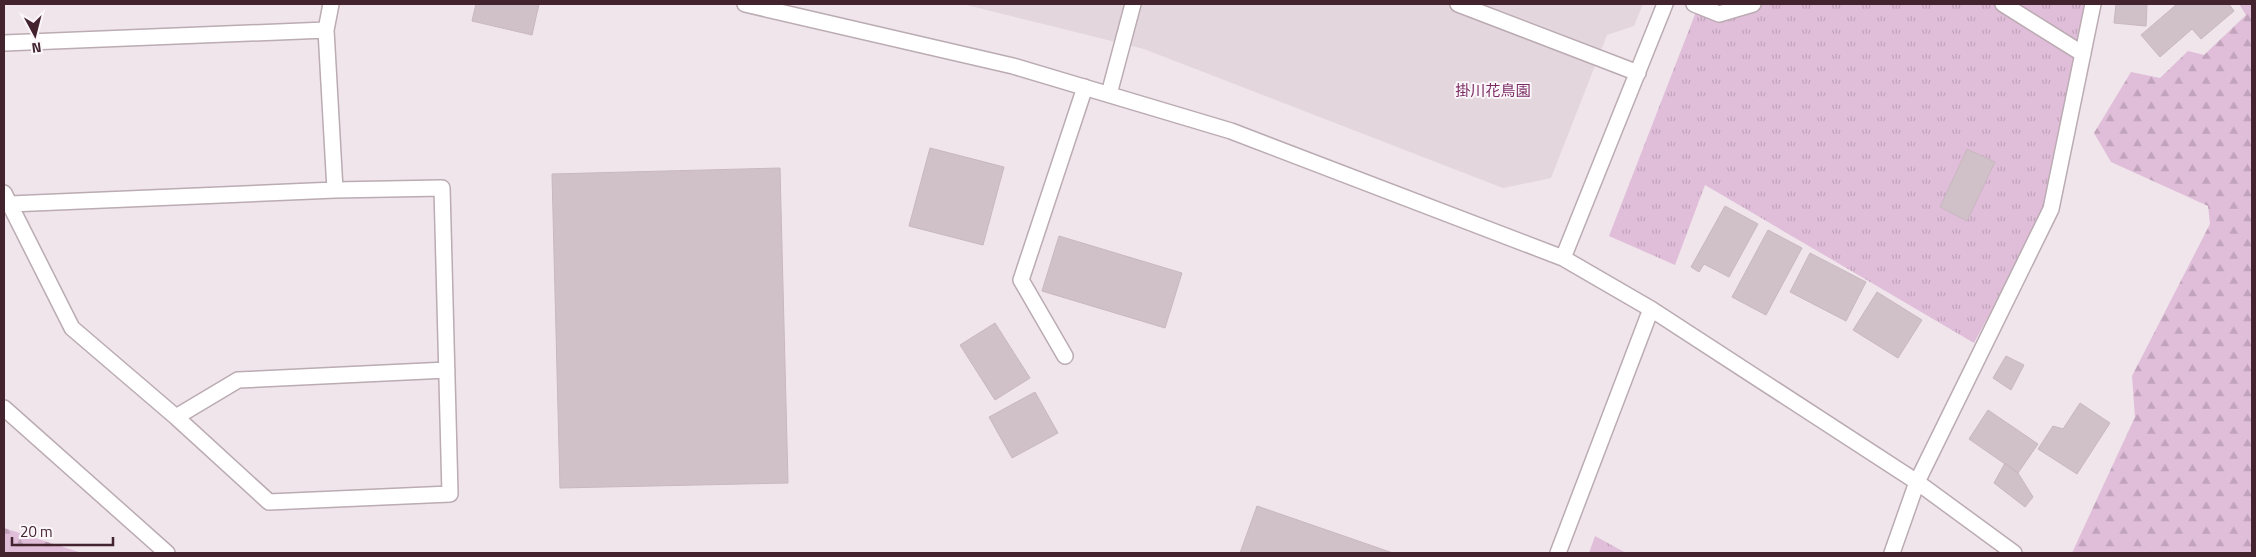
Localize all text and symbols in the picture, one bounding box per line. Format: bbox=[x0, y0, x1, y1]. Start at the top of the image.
north arrow bbox=[10, 10, 60, 60]
text: N bbox=[31, 37, 43, 59]
park label: 掛川花鳥園 bbox=[1455, 79, 1531, 102]
scale bar bbox=[12, 514, 114, 546]
text: 20 m bbox=[20, 520, 53, 543]

